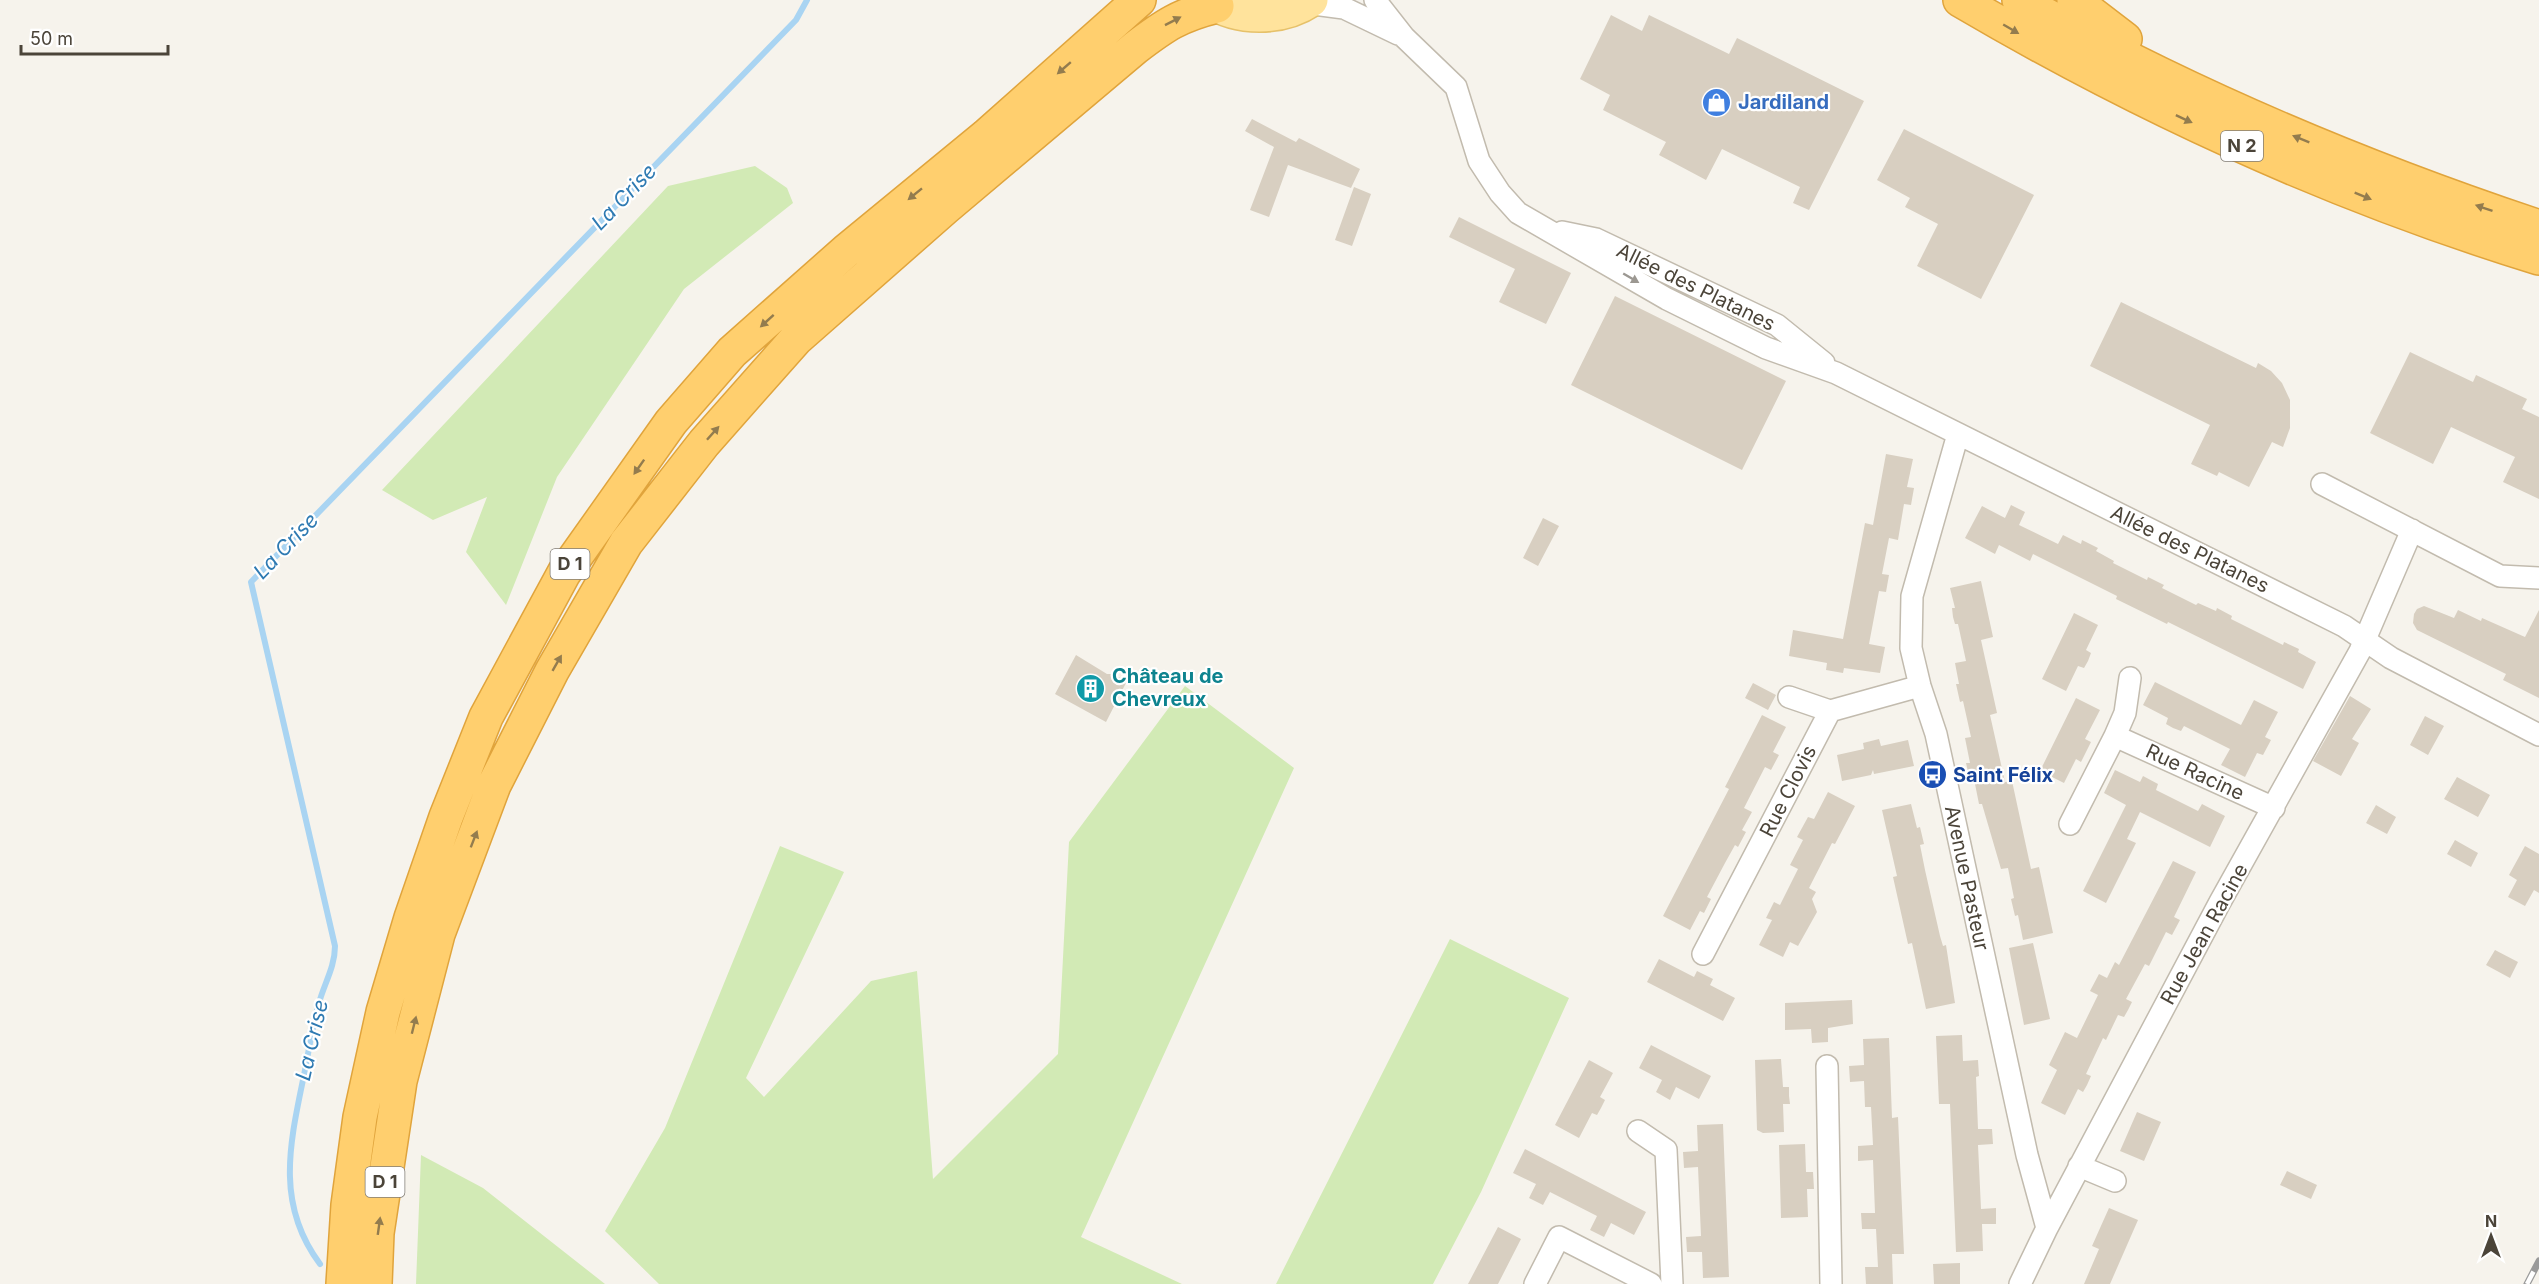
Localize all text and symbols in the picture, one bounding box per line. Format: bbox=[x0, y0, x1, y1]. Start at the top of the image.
one-way arrow bbox=[1165, 16, 1182, 26]
scale bar bbox=[21, 18, 168, 56]
one-way arrow bbox=[2003, 24, 2020, 34]
text: 50 m bbox=[30, 28, 73, 49]
one-way arrow bbox=[1057, 61, 1072, 74]
shop icon: Jardiland bbox=[1701, 86, 1733, 118]
place label: Jardiland bbox=[1738, 90, 1829, 114]
one-way arrow bbox=[2175, 114, 2192, 123]
road number: N 2 bbox=[2221, 131, 2263, 161]
one-way arrow bbox=[2292, 134, 2310, 143]
water label: La Crise bbox=[586, 158, 661, 235]
one-way arrow bbox=[908, 187, 923, 199]
one-way arrow bbox=[2354, 192, 2372, 201]
one-way arrow bbox=[2475, 202, 2493, 212]
street label: Allée des Platanes bbox=[1613, 238, 1779, 336]
one-way arrow bbox=[1623, 273, 1640, 283]
one-way arrow bbox=[760, 314, 775, 328]
one-way arrow bbox=[706, 426, 719, 441]
one-way arrow bbox=[633, 458, 645, 474]
street label: Allée des Platanes bbox=[2107, 500, 2273, 598]
water label: La Crise bbox=[248, 507, 323, 584]
road number: D 1 bbox=[550, 549, 590, 579]
one-way arrow bbox=[551, 655, 562, 671]
place label: Château de Chevreux bbox=[1112, 664, 1224, 711]
building icon: Château de Chevreux bbox=[1075, 672, 1107, 704]
street label: Rue Racine bbox=[2142, 739, 2248, 805]
street label: Rue Clovis bbox=[1755, 741, 1821, 841]
bus stop icon: Saint Félix bbox=[1916, 759, 1948, 791]
place label: Saint Félix bbox=[1953, 763, 2054, 787]
street label: Avenue Pasteur bbox=[1940, 803, 1994, 953]
one-way arrow bbox=[469, 830, 479, 848]
street label: Rue Jean Racine bbox=[2155, 859, 2253, 1009]
water label: La Crise bbox=[290, 997, 333, 1083]
one-way arrow bbox=[410, 1016, 420, 1034]
road number: D 1 bbox=[366, 1167, 404, 1197]
north arrow bbox=[2461, 1206, 2521, 1266]
text: N bbox=[2485, 1211, 2497, 1231]
one-way arrow bbox=[374, 1216, 383, 1235]

